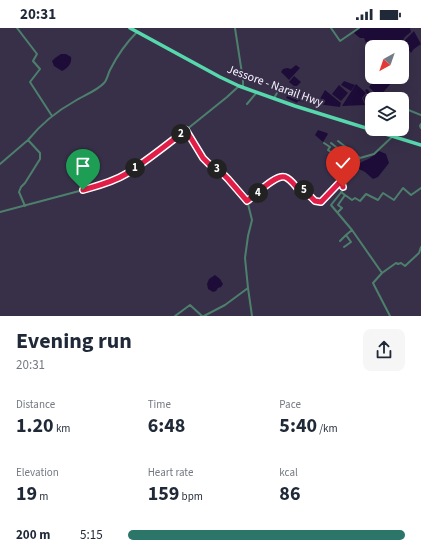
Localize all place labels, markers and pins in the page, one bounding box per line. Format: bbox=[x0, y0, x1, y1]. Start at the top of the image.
pin: 2 bbox=[171, 124, 191, 144]
pin bbox=[326, 146, 360, 187]
pin bbox=[66, 149, 100, 190]
pin: 1 bbox=[125, 158, 145, 178]
pin: 3 bbox=[207, 159, 227, 179]
pin: 5 bbox=[294, 180, 314, 200]
pin: 4 bbox=[248, 183, 268, 203]

